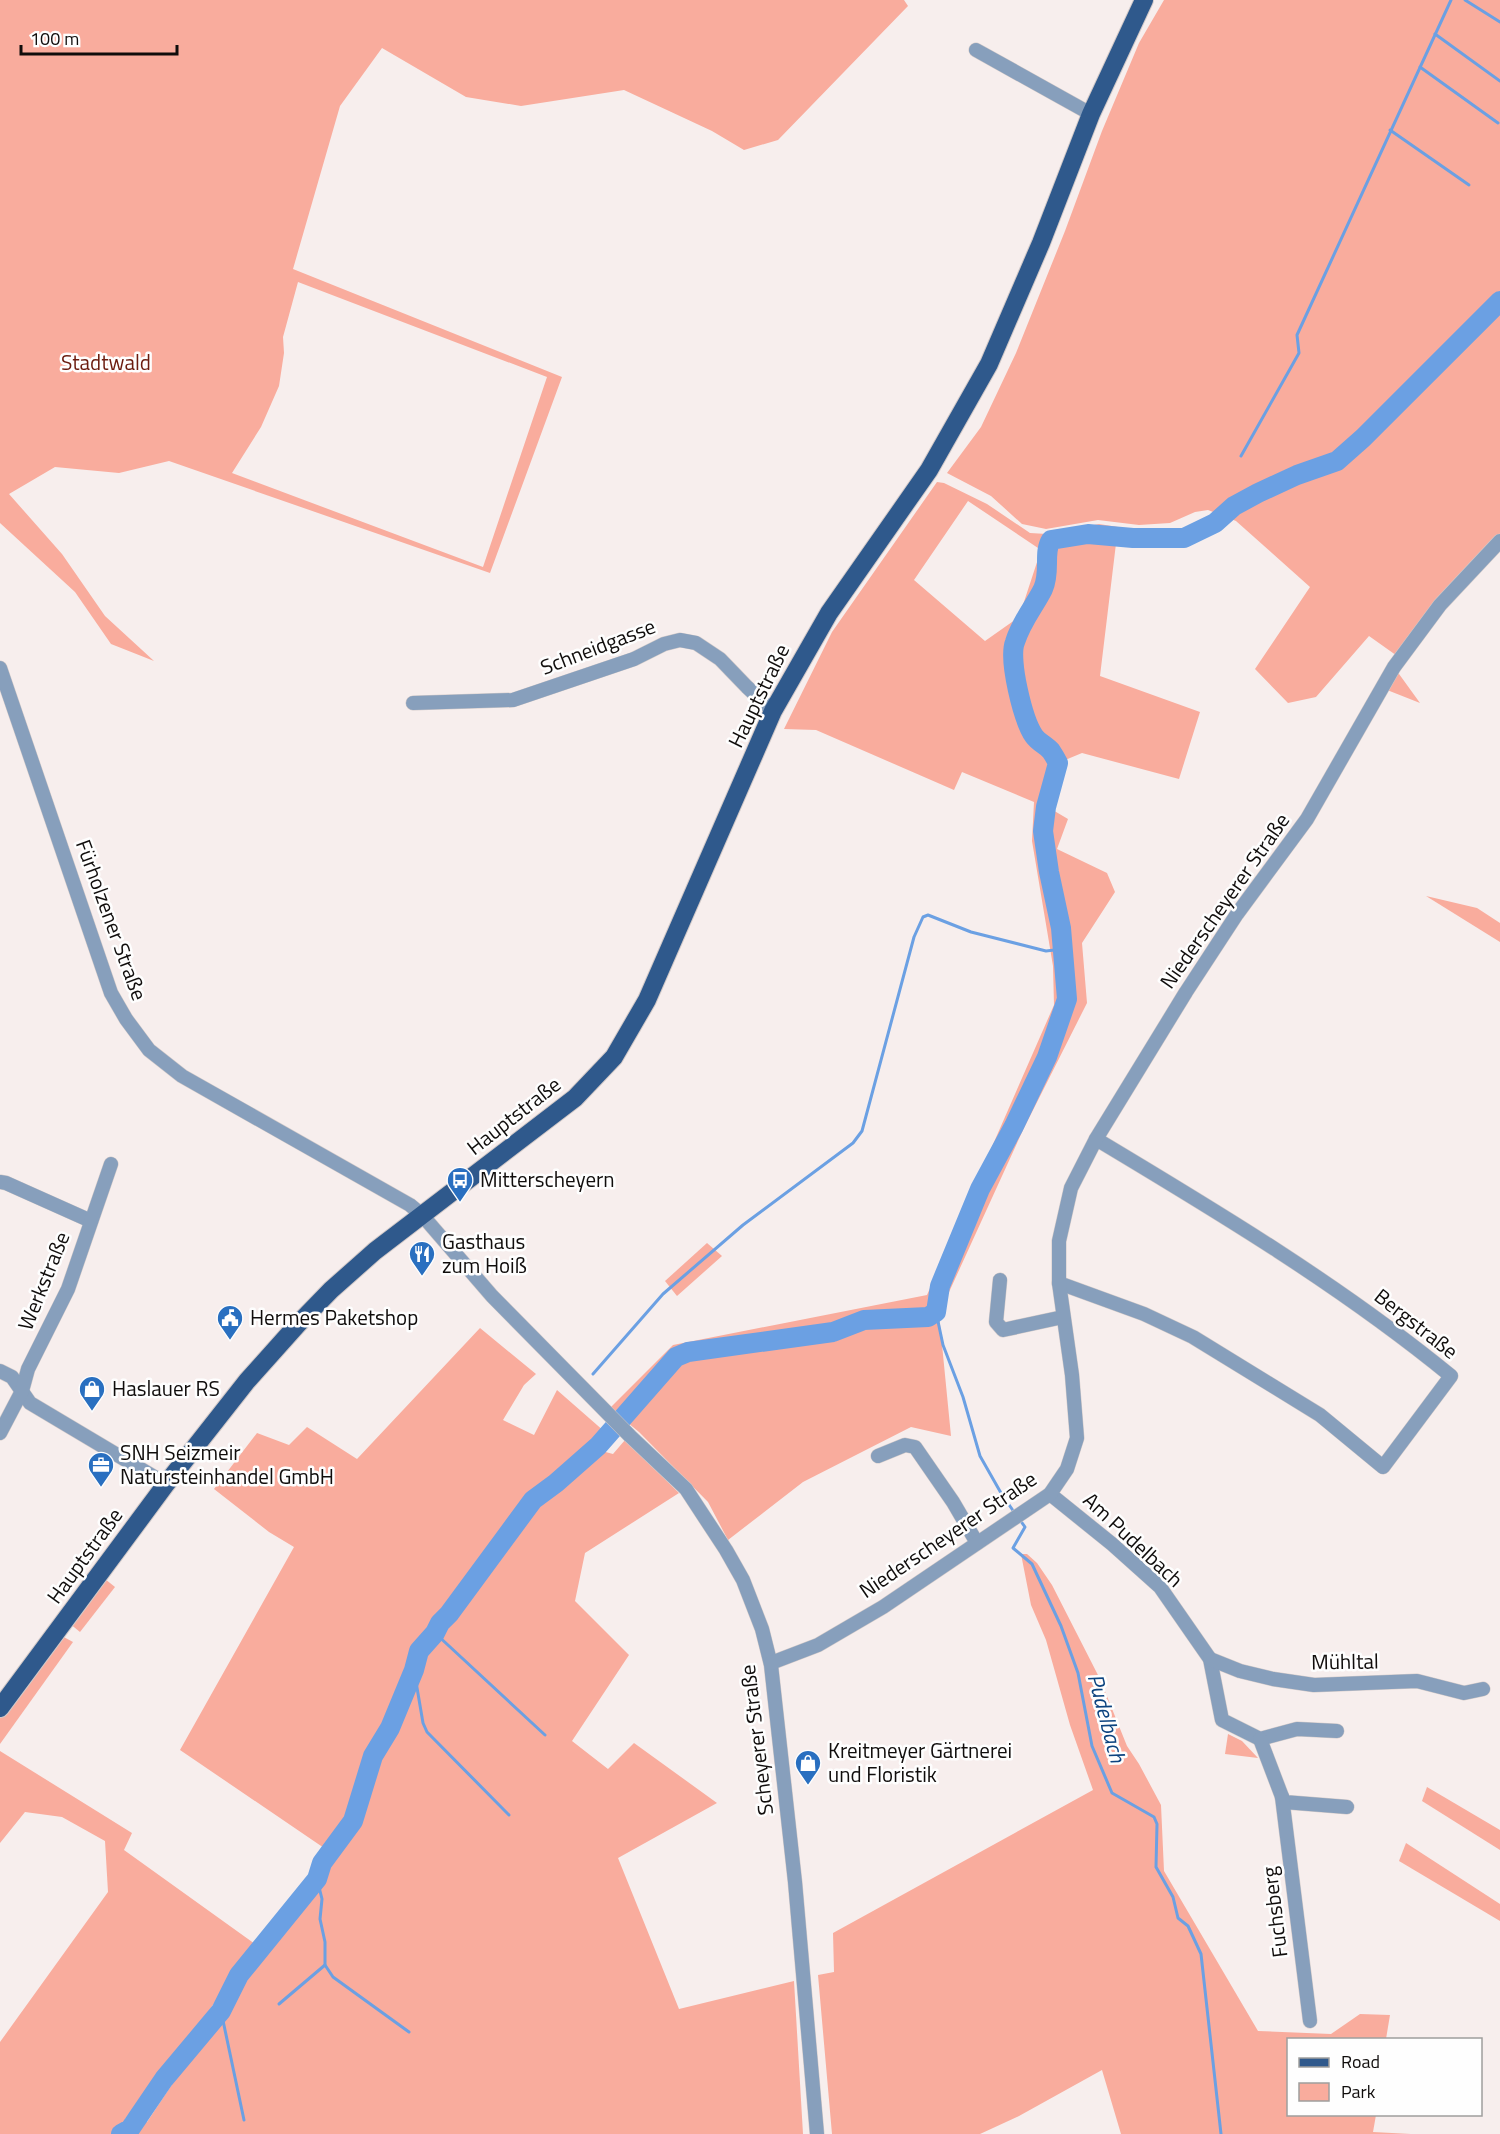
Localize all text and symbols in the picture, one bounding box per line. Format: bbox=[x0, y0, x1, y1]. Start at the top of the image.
scale bar bbox=[21, 18, 177, 56]
text: 100 m bbox=[30, 25, 79, 52]
park label: Stadtwald bbox=[61, 346, 151, 378]
street label: Schneidgasse bbox=[535, 609, 660, 683]
street label: Hauptstraße bbox=[719, 638, 797, 753]
street label: Niederscheyerer Straße bbox=[1151, 806, 1297, 995]
street label: Fürholzener Straße bbox=[68, 835, 156, 1005]
street label: Hauptstraße bbox=[459, 1068, 567, 1162]
place label: Mitterscheyern bbox=[480, 1163, 615, 1195]
bus stop icon: Mitterscheyern bbox=[445, 1165, 475, 1203]
place label: Gasthaus zum Hoiß bbox=[442, 1225, 527, 1281]
street label: Werkstraße bbox=[9, 1227, 77, 1335]
restaurant icon: Gasthaus zum Hoiß bbox=[407, 1239, 437, 1277]
street label: Bergstraße bbox=[1368, 1280, 1465, 1366]
place label: Hermes Paketshop bbox=[250, 1301, 418, 1333]
public building icon: Hermes Paketshop bbox=[215, 1303, 245, 1341]
place label: Haslauer RS bbox=[112, 1372, 220, 1404]
shop icon: Haslauer RS bbox=[77, 1374, 107, 1412]
place label: SNH Seizmeir Natursteinhandel GmbH bbox=[120, 1436, 334, 1492]
office icon: SNH Seizmeir Natursteinhandel GmbH bbox=[86, 1450, 116, 1488]
street label: Niederscheyerer Straße bbox=[852, 1463, 1043, 1606]
street label: Am Pudelbach bbox=[1076, 1484, 1191, 1594]
street label: Hauptstraße bbox=[38, 1501, 130, 1610]
street label: Mühltal bbox=[1311, 1644, 1379, 1678]
street label: Scheyerer Straße bbox=[731, 1663, 781, 1817]
water label: Pudelbach bbox=[1079, 1670, 1135, 1767]
place label: Kreitmeyer Gärtnerei und Floristik bbox=[828, 1734, 1012, 1790]
shop icon: Kreitmeyer Gärtnerei und Floristik bbox=[793, 1748, 823, 1786]
street label: Fuchsberg bbox=[1253, 1865, 1295, 1960]
legend bbox=[1287, 2038, 1482, 2116]
text: Road bbox=[1341, 2048, 1380, 2075]
text: Park bbox=[1341, 2078, 1376, 2105]

